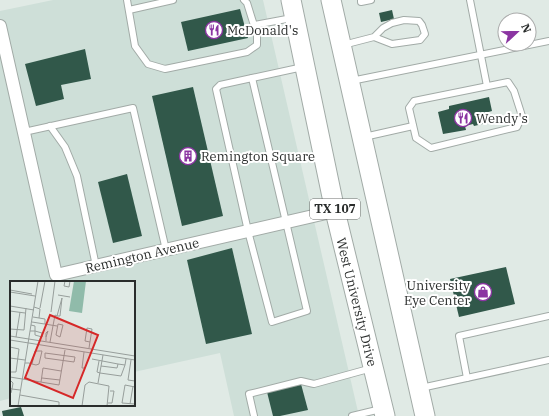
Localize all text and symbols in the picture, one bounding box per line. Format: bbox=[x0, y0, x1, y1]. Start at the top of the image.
north arrow bbox=[497, 12, 537, 52]
restaurant icon: McDonald's bbox=[204, 20, 224, 40]
place label: McDonald's bbox=[227, 22, 298, 39]
text: N bbox=[518, 22, 535, 35]
restaurant icon: Wendy's bbox=[453, 108, 473, 128]
place label: Wendy's bbox=[476, 110, 528, 127]
building icon: Remington Square bbox=[178, 146, 198, 166]
place label: Remington Square bbox=[201, 148, 315, 165]
road number: TX 107 bbox=[310, 199, 360, 219]
street label: Remington Avenue bbox=[84, 234, 201, 277]
street label: West University Drive bbox=[332, 236, 381, 368]
place label: University Eye Center bbox=[404, 277, 470, 309]
inset map bbox=[10, 281, 135, 406]
shop icon: University Eye Center bbox=[473, 282, 493, 302]

